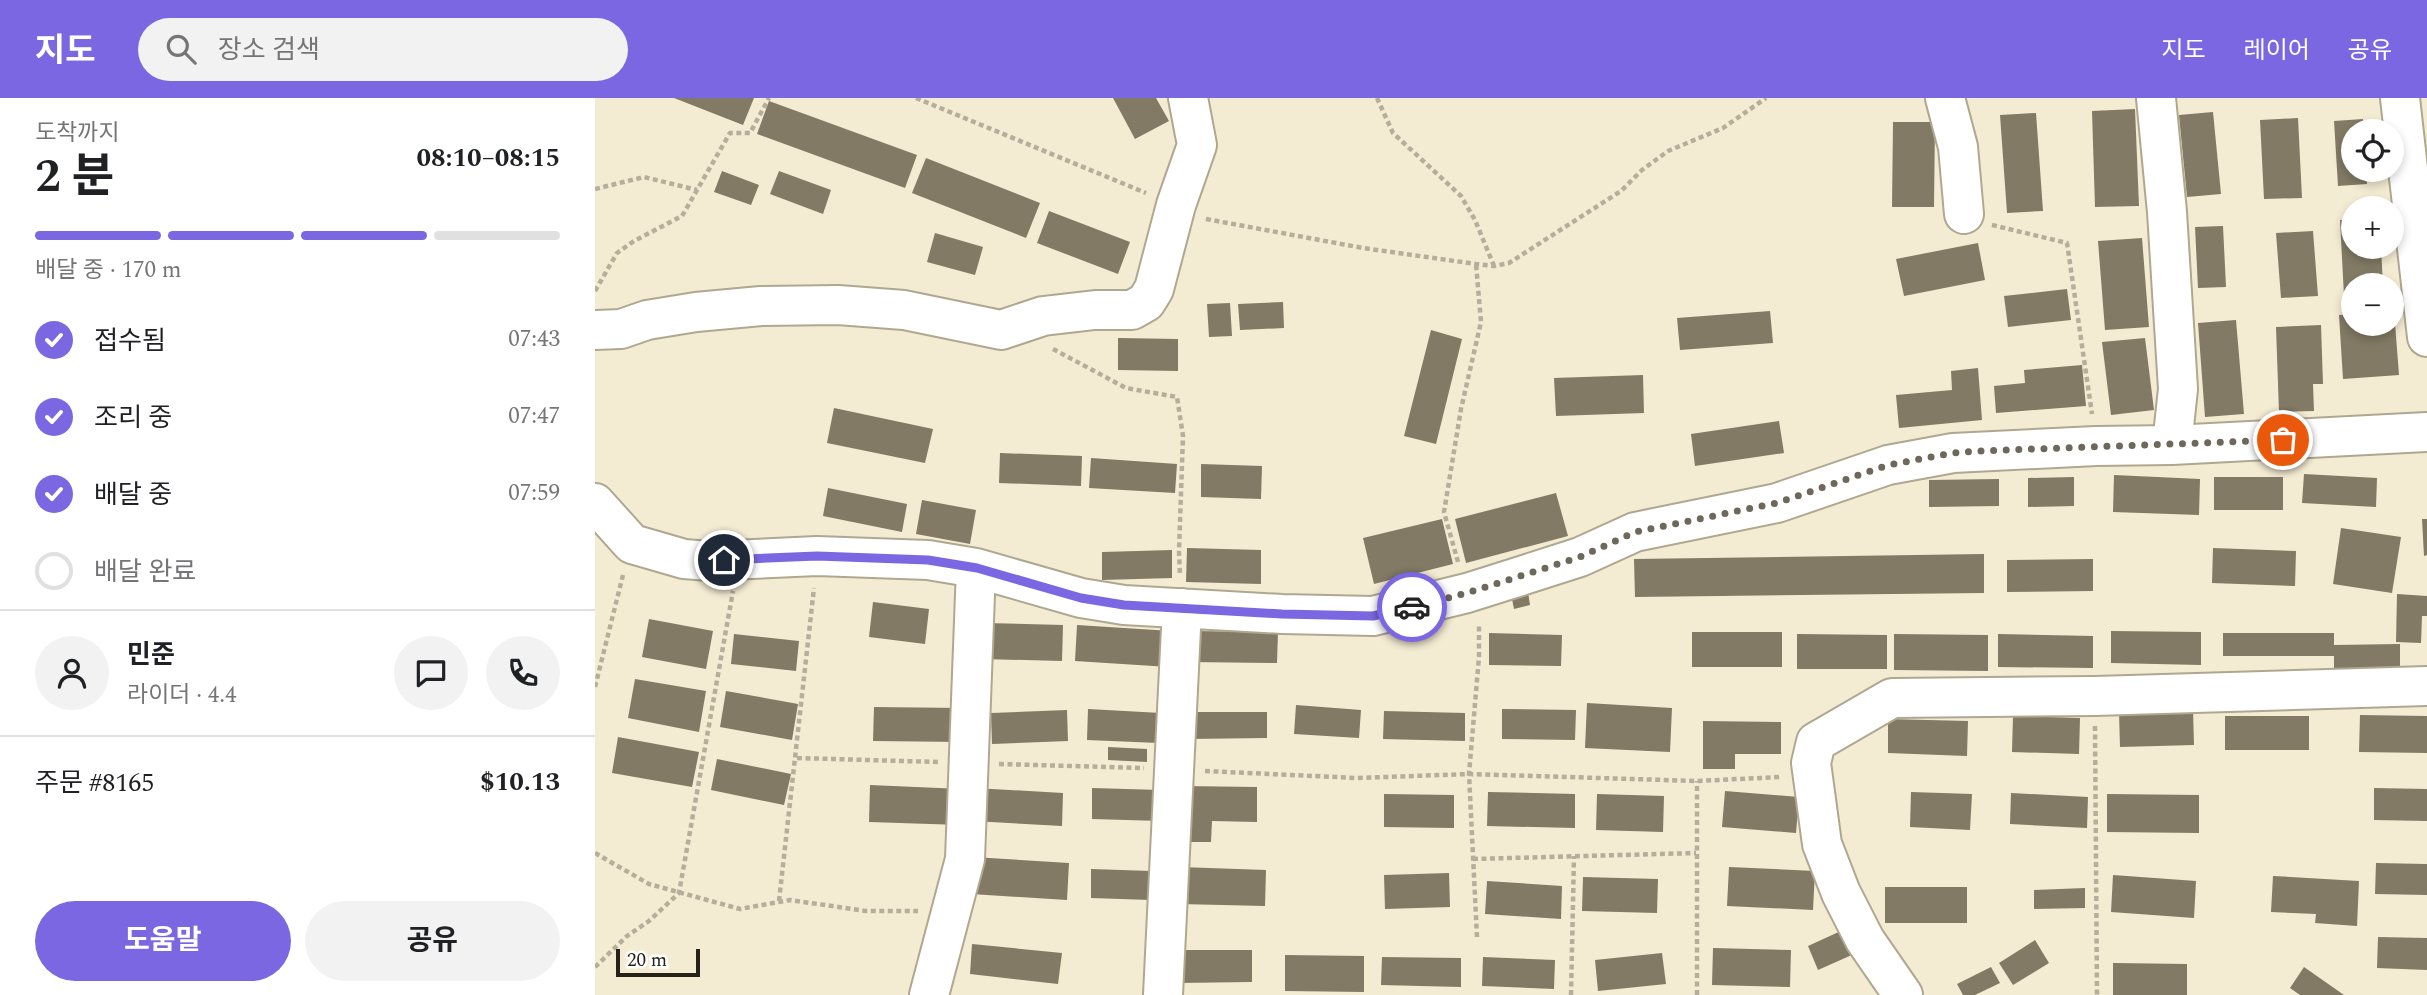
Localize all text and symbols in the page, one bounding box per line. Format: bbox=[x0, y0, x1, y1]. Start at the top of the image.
search box bbox=[138, 18, 628, 81]
text: 지도 bbox=[35, 26, 96, 76]
icon: search bbox=[162, 30, 200, 68]
text: 장소 검색 bbox=[218, 30, 320, 70]
text: 지도 bbox=[2161, 33, 2206, 69]
text: 레이어 bbox=[2244, 33, 2310, 69]
text: 공유 bbox=[2348, 33, 2392, 69]
text: 도착까지 bbox=[35, 116, 120, 151]
map controls bbox=[2341, 119, 2404, 336]
button: locate bbox=[2341, 119, 2404, 182]
text: 08:10–08:15 bbox=[416, 138, 560, 178]
text: 2 분 bbox=[35, 142, 115, 212]
button: + bbox=[2341, 196, 2404, 259]
text: 배달 중 · 170 m bbox=[35, 253, 182, 288]
button: − bbox=[2341, 273, 2404, 336]
icon: check bbox=[35, 321, 73, 359]
text: 접수됨 bbox=[94, 321, 166, 361]
text: 07:43 bbox=[508, 322, 560, 357]
icon: check bbox=[35, 398, 73, 436]
text: 조리 중 bbox=[94, 398, 172, 438]
text: 07:47 bbox=[508, 399, 560, 434]
pin bbox=[2253, 410, 2313, 470]
icon: bag bbox=[2264, 421, 2302, 459]
icon: check bbox=[35, 475, 73, 513]
text: 배달 중 bbox=[94, 475, 172, 515]
text: 07:59 bbox=[508, 476, 560, 511]
pin bbox=[694, 530, 754, 590]
icon: home bbox=[705, 541, 743, 579]
text: 배달 완료 bbox=[94, 552, 196, 592]
courier bbox=[1377, 572, 1447, 642]
icon: car bbox=[1393, 588, 1431, 626]
text: 민준 bbox=[127, 635, 175, 675]
button: person bbox=[35, 636, 109, 710]
button: chat bbox=[394, 636, 468, 710]
button: phone bbox=[486, 636, 560, 710]
text: 라이더 · 4.4 bbox=[127, 678, 236, 713]
text: $10.13 bbox=[480, 762, 560, 802]
text: 주문 #8165 bbox=[35, 763, 154, 803]
button: 도움말 bbox=[35, 901, 291, 981]
button: 공유 bbox=[305, 901, 560, 981]
scale bar bbox=[616, 946, 700, 978]
text: 20 m bbox=[627, 946, 667, 975]

